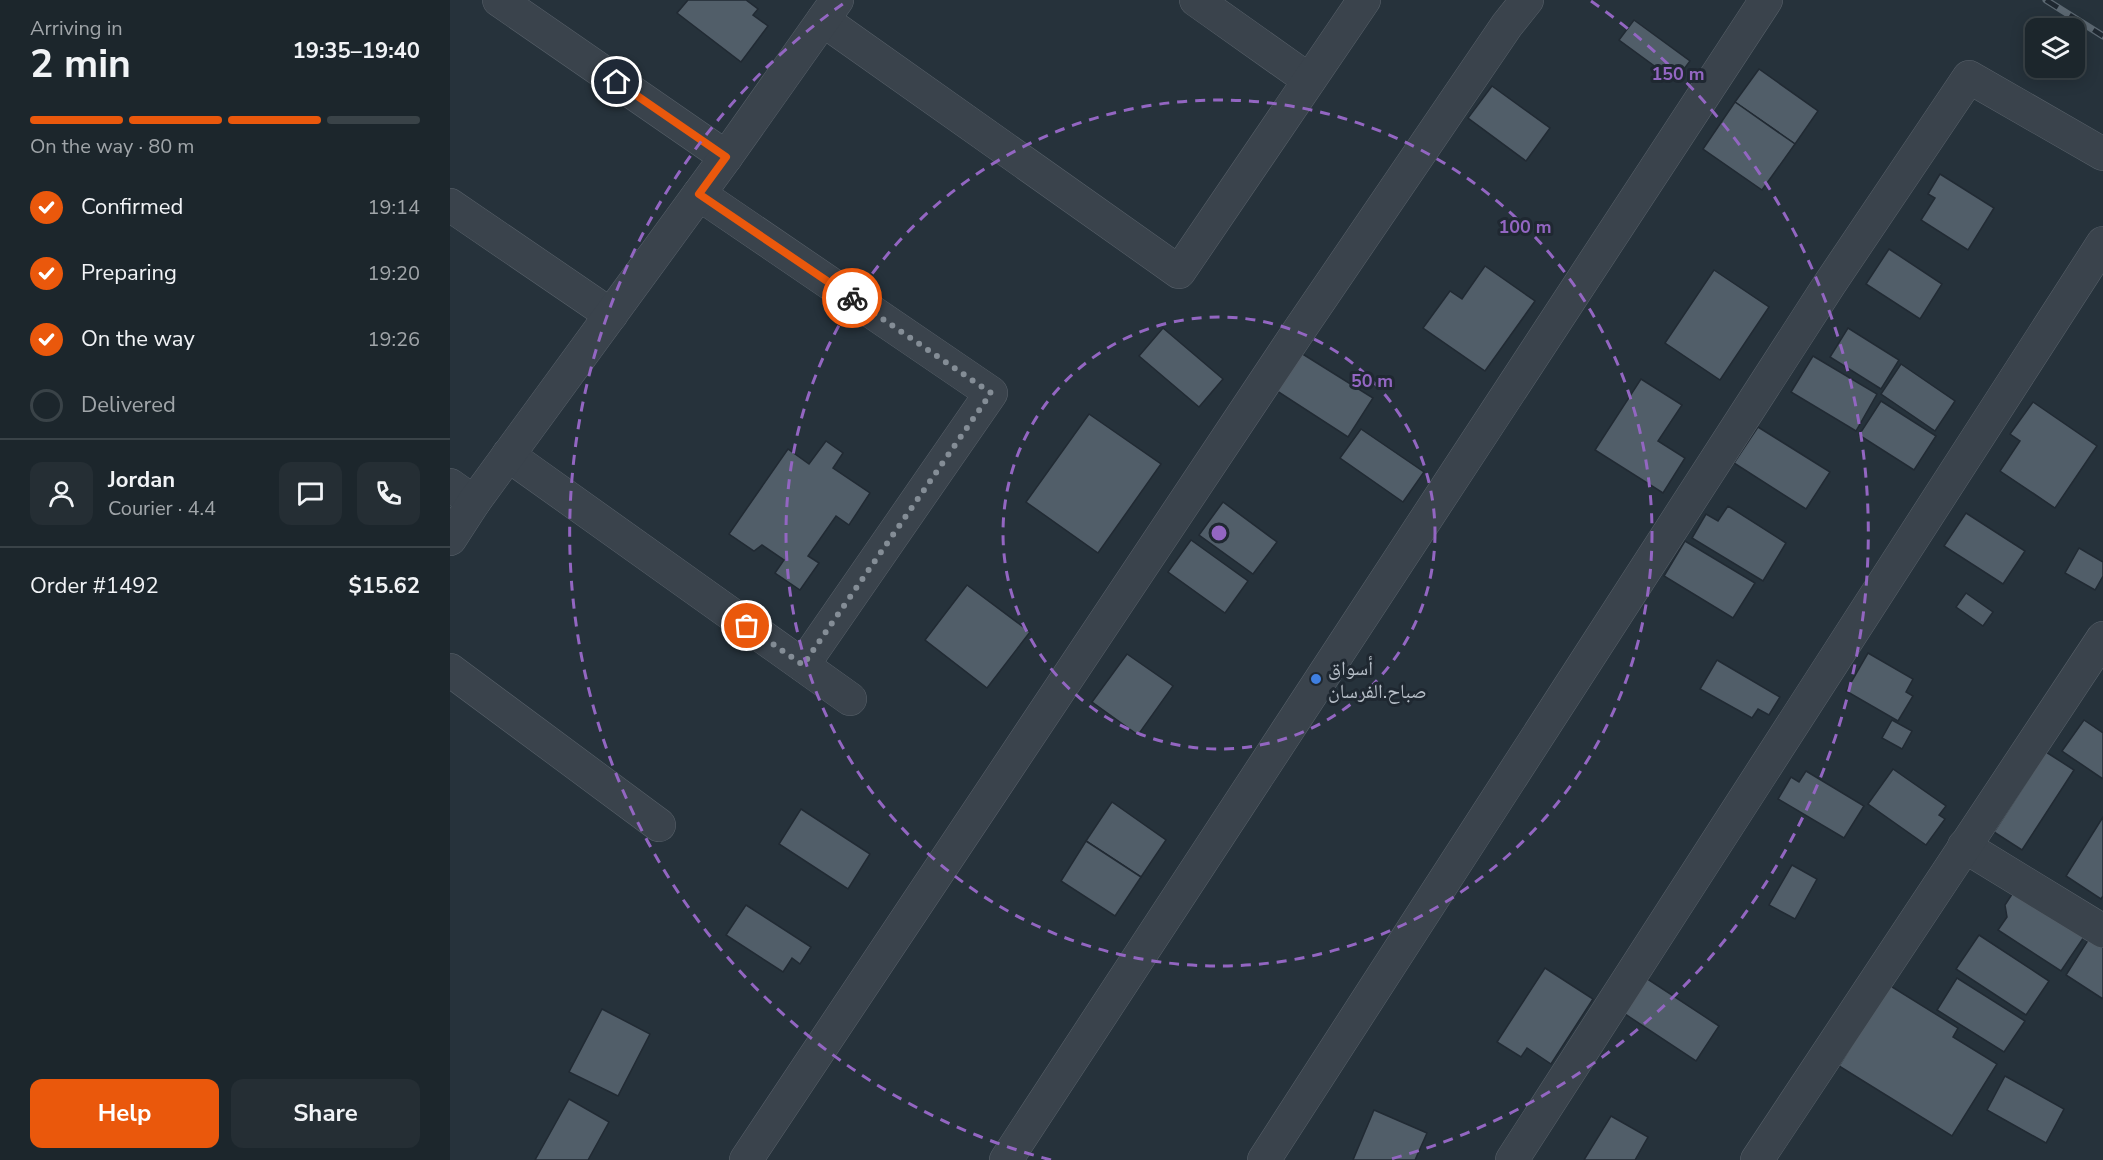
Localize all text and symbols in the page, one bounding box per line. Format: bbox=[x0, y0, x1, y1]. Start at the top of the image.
text: Arriving in bbox=[30, 15, 123, 42]
map controls bbox=[2025, 18, 2085, 78]
button: layers bbox=[2025, 18, 2085, 78]
text: 19:35–19:40 bbox=[292, 36, 420, 66]
text: 2 min bbox=[30, 38, 131, 91]
pin bbox=[591, 56, 642, 107]
text: 150 m bbox=[1651, 62, 1705, 86]
icon: home bbox=[600, 65, 633, 98]
text: On the way · 80 m bbox=[30, 133, 194, 160]
icon: check bbox=[30, 191, 63, 224]
text: Confirmed bbox=[81, 192, 183, 222]
text: 19:14 bbox=[367, 194, 420, 221]
text: 100 m bbox=[1498, 215, 1552, 239]
icon: check bbox=[30, 257, 63, 290]
text: Preparing bbox=[81, 258, 177, 288]
text: 19:20 bbox=[367, 260, 420, 287]
courier bbox=[822, 268, 882, 328]
icon: bike bbox=[836, 282, 869, 315]
icon: check bbox=[30, 323, 63, 356]
text: On the way bbox=[81, 324, 195, 354]
text: 19:26 bbox=[367, 326, 420, 353]
text: 50 m bbox=[1351, 369, 1393, 393]
text: Delivered bbox=[81, 390, 176, 420]
button: person bbox=[30, 462, 93, 525]
button: chat bbox=[279, 462, 342, 525]
button: phone bbox=[357, 462, 420, 525]
text: Jordan bbox=[108, 465, 175, 495]
text: Courier · 4.4 bbox=[108, 495, 216, 522]
centre of rings bbox=[1209, 523, 1229, 543]
text: Order #1492 bbox=[30, 571, 159, 601]
text: $15.62 bbox=[349, 571, 420, 601]
pin bbox=[721, 600, 772, 651]
icon: bag bbox=[730, 609, 763, 642]
place label: أسواق صباح.الفرسان bbox=[1328, 655, 1427, 705]
marker: أسواق صباح.الفرسان bbox=[1309, 672, 1323, 686]
button: Help bbox=[30, 1079, 219, 1148]
button: Share bbox=[231, 1079, 420, 1148]

